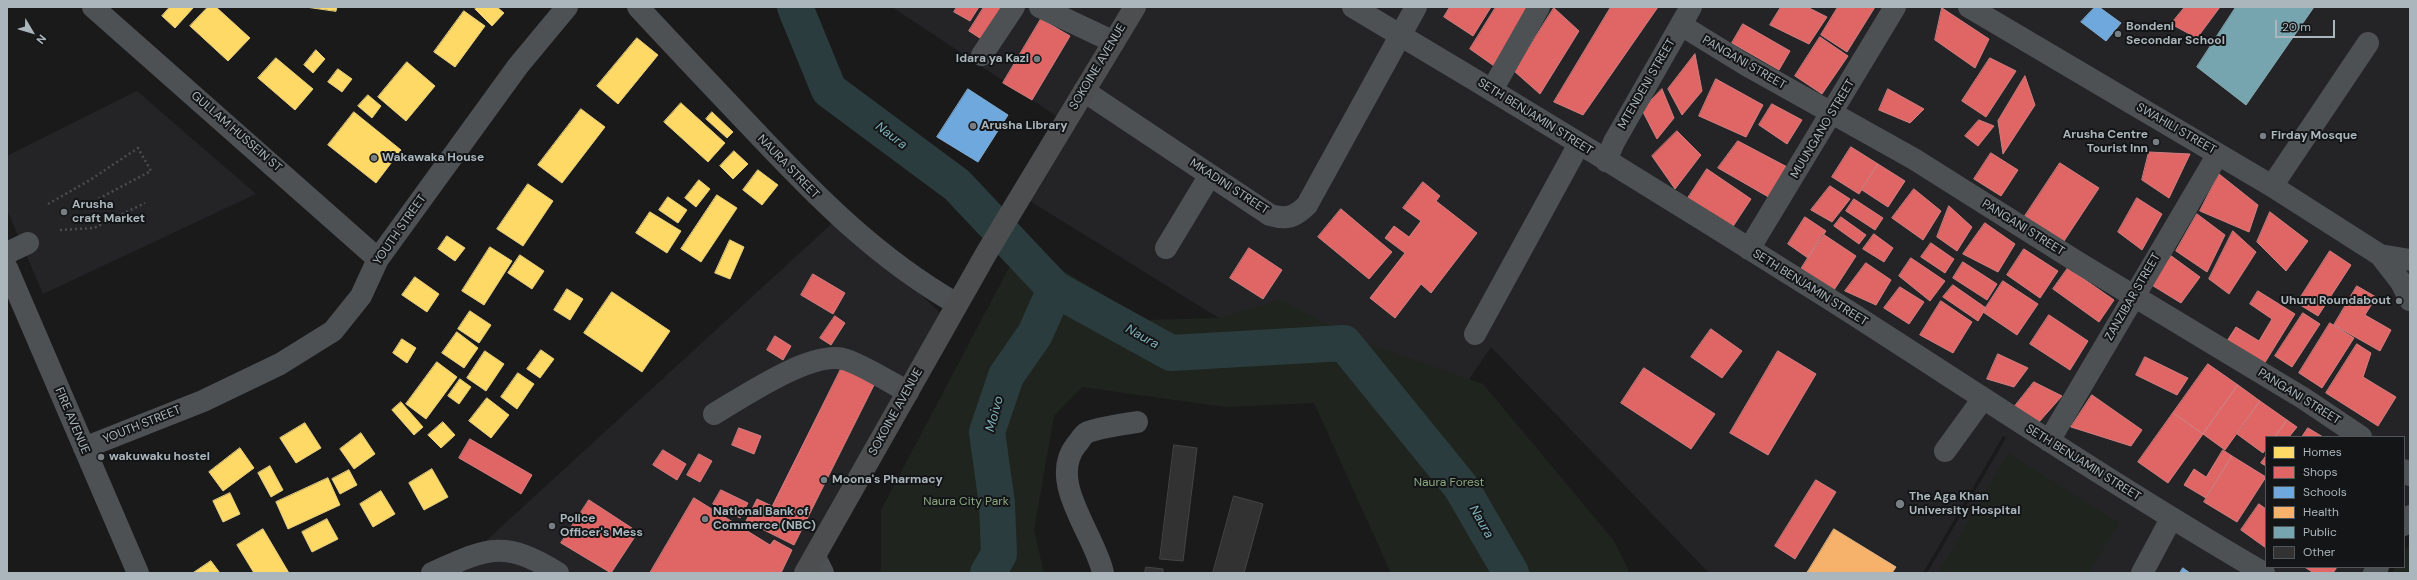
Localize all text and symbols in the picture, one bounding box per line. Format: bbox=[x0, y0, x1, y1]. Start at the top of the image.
north arrow bbox=[12, 12, 52, 52]
scale bar bbox=[2277, 12, 2337, 38]
text: 20 m bbox=[2282, 19, 2311, 35]
place label: Bondeni Secondar School bbox=[2126, 20, 2225, 48]
street label: SOKOINE AVENUE bbox=[1067, 21, 1129, 113]
marker: Bondeni Secondar School bbox=[2113, 29, 2123, 39]
text: N bbox=[33, 32, 49, 47]
street label: PANGANI STREET bbox=[1700, 33, 1788, 93]
street label: MTENDENI STREET bbox=[1615, 36, 1679, 132]
place label: Idara ya Kazi bbox=[956, 52, 1029, 66]
marker: Idara ya Kazi bbox=[1032, 54, 1042, 64]
street label: SETH BENJAMIN STREET bbox=[1475, 76, 1595, 158]
street label: MUUNGANO STREET bbox=[1788, 77, 1858, 181]
street label: GULLAM HUSSEIN ST bbox=[188, 89, 284, 175]
street label: SWAHILI STREET bbox=[2134, 100, 2218, 158]
water label: Naura bbox=[872, 119, 910, 153]
place label: Arusha Library bbox=[981, 119, 1067, 133]
marker: Arusha Library bbox=[968, 121, 978, 131]
place label: Arusha Centre Tourist Inn bbox=[2063, 128, 2148, 156]
place label: Firday Mosque bbox=[2271, 129, 2357, 143]
marker: Firday Mosque bbox=[2258, 131, 2268, 141]
street label: NAURA STREET bbox=[754, 132, 822, 202]
marker: Arusha Centre Tourist Inn bbox=[2151, 137, 2161, 147]
place label: Wakawaka House bbox=[382, 151, 484, 165]
marker: Wakawaka House bbox=[369, 153, 379, 163]
street label: MKADINI STREET bbox=[1187, 156, 1271, 218]
street label: YOUTH STREET bbox=[370, 192, 430, 268]
street label: PANGANI STREET bbox=[1979, 197, 2067, 259]
place label: Arusha craft Market bbox=[72, 198, 145, 226]
marker: Arusha craft Market bbox=[59, 207, 69, 217]
street label: SETH BENJAMIN STREET bbox=[1750, 247, 1870, 329]
street label: ZANZIBAR STREET bbox=[2102, 251, 2164, 343]
place label: Uhuru Roundabout bbox=[2281, 294, 2391, 308]
marker: Uhuru Roundabout bbox=[2394, 296, 2404, 306]
water label: Naura bbox=[1123, 322, 1161, 352]
street label: SOKOINE AVENUE bbox=[866, 366, 926, 458]
street label: PANGANI STREET bbox=[2255, 366, 2343, 428]
street label: FIRE AVENUE bbox=[52, 386, 92, 456]
water label: Moivo bbox=[983, 394, 1007, 434]
street label: YOUTH STREET bbox=[101, 403, 183, 447]
street label: SETH BENJAMIN STREET bbox=[2023, 422, 2143, 504]
legend bbox=[2265, 436, 2405, 568]
text: Homes bbox=[2303, 444, 2342, 460]
place label: wakuwaku hostel bbox=[109, 450, 210, 464]
marker: wakuwaku hostel bbox=[96, 452, 106, 462]
text: Shops bbox=[2303, 464, 2338, 480]
place label: Moona's Pharmacy bbox=[832, 473, 943, 487]
marker: Moona's Pharmacy bbox=[819, 475, 829, 485]
park label: Naura Forest bbox=[1414, 476, 1484, 490]
text: Schools bbox=[2303, 484, 2347, 500]
place label: The Aga Khan University Hospital bbox=[1909, 490, 2020, 518]
park label: Naura City Park bbox=[923, 495, 1009, 509]
marker: The Aga Khan University Hospital bbox=[1894, 498, 1906, 510]
water label: Naura bbox=[1465, 503, 1497, 541]
text: Health bbox=[2303, 504, 2339, 520]
place label: National Bank of Commerce (NBC) bbox=[713, 505, 816, 533]
place label: Police Officer's Mess bbox=[560, 512, 643, 540]
marker: National Bank of Commerce (NBC) bbox=[700, 514, 710, 524]
marker: Police Officer's Mess bbox=[547, 521, 557, 531]
text: Public bbox=[2303, 524, 2337, 540]
text: Other bbox=[2303, 544, 2335, 560]

